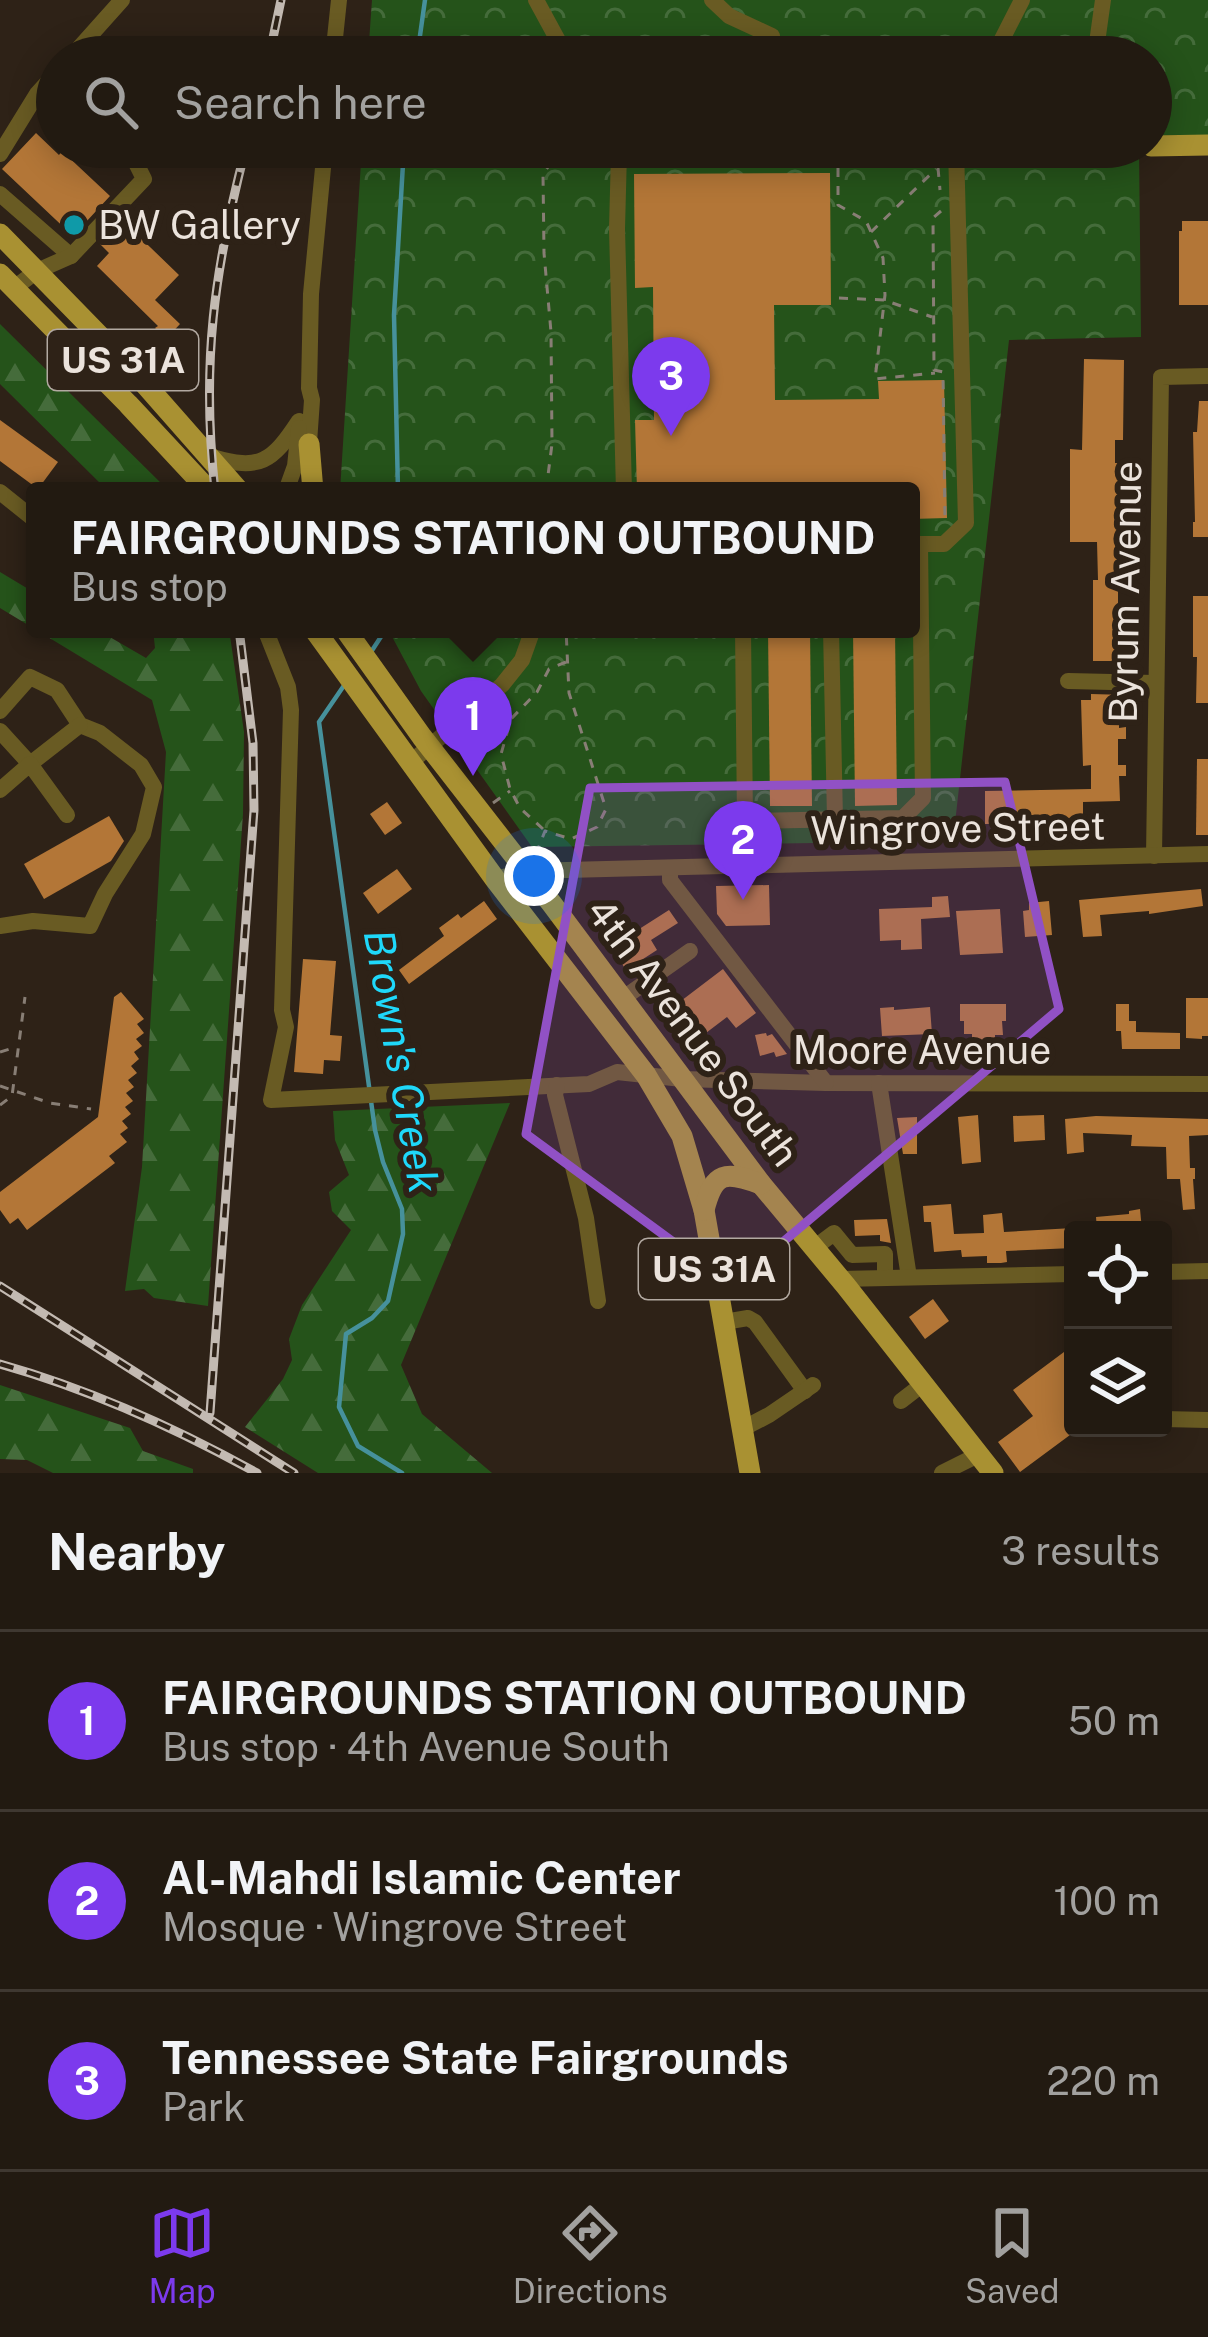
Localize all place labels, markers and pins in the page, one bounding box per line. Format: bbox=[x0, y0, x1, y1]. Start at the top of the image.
place label: BW Gallery bbox=[98, 202, 301, 248]
marker: BW Gallery bbox=[61, 212, 87, 238]
pin: 3 bbox=[632, 337, 710, 436]
pin: 1 bbox=[434, 677, 512, 776]
pin: 2 bbox=[704, 801, 782, 900]

